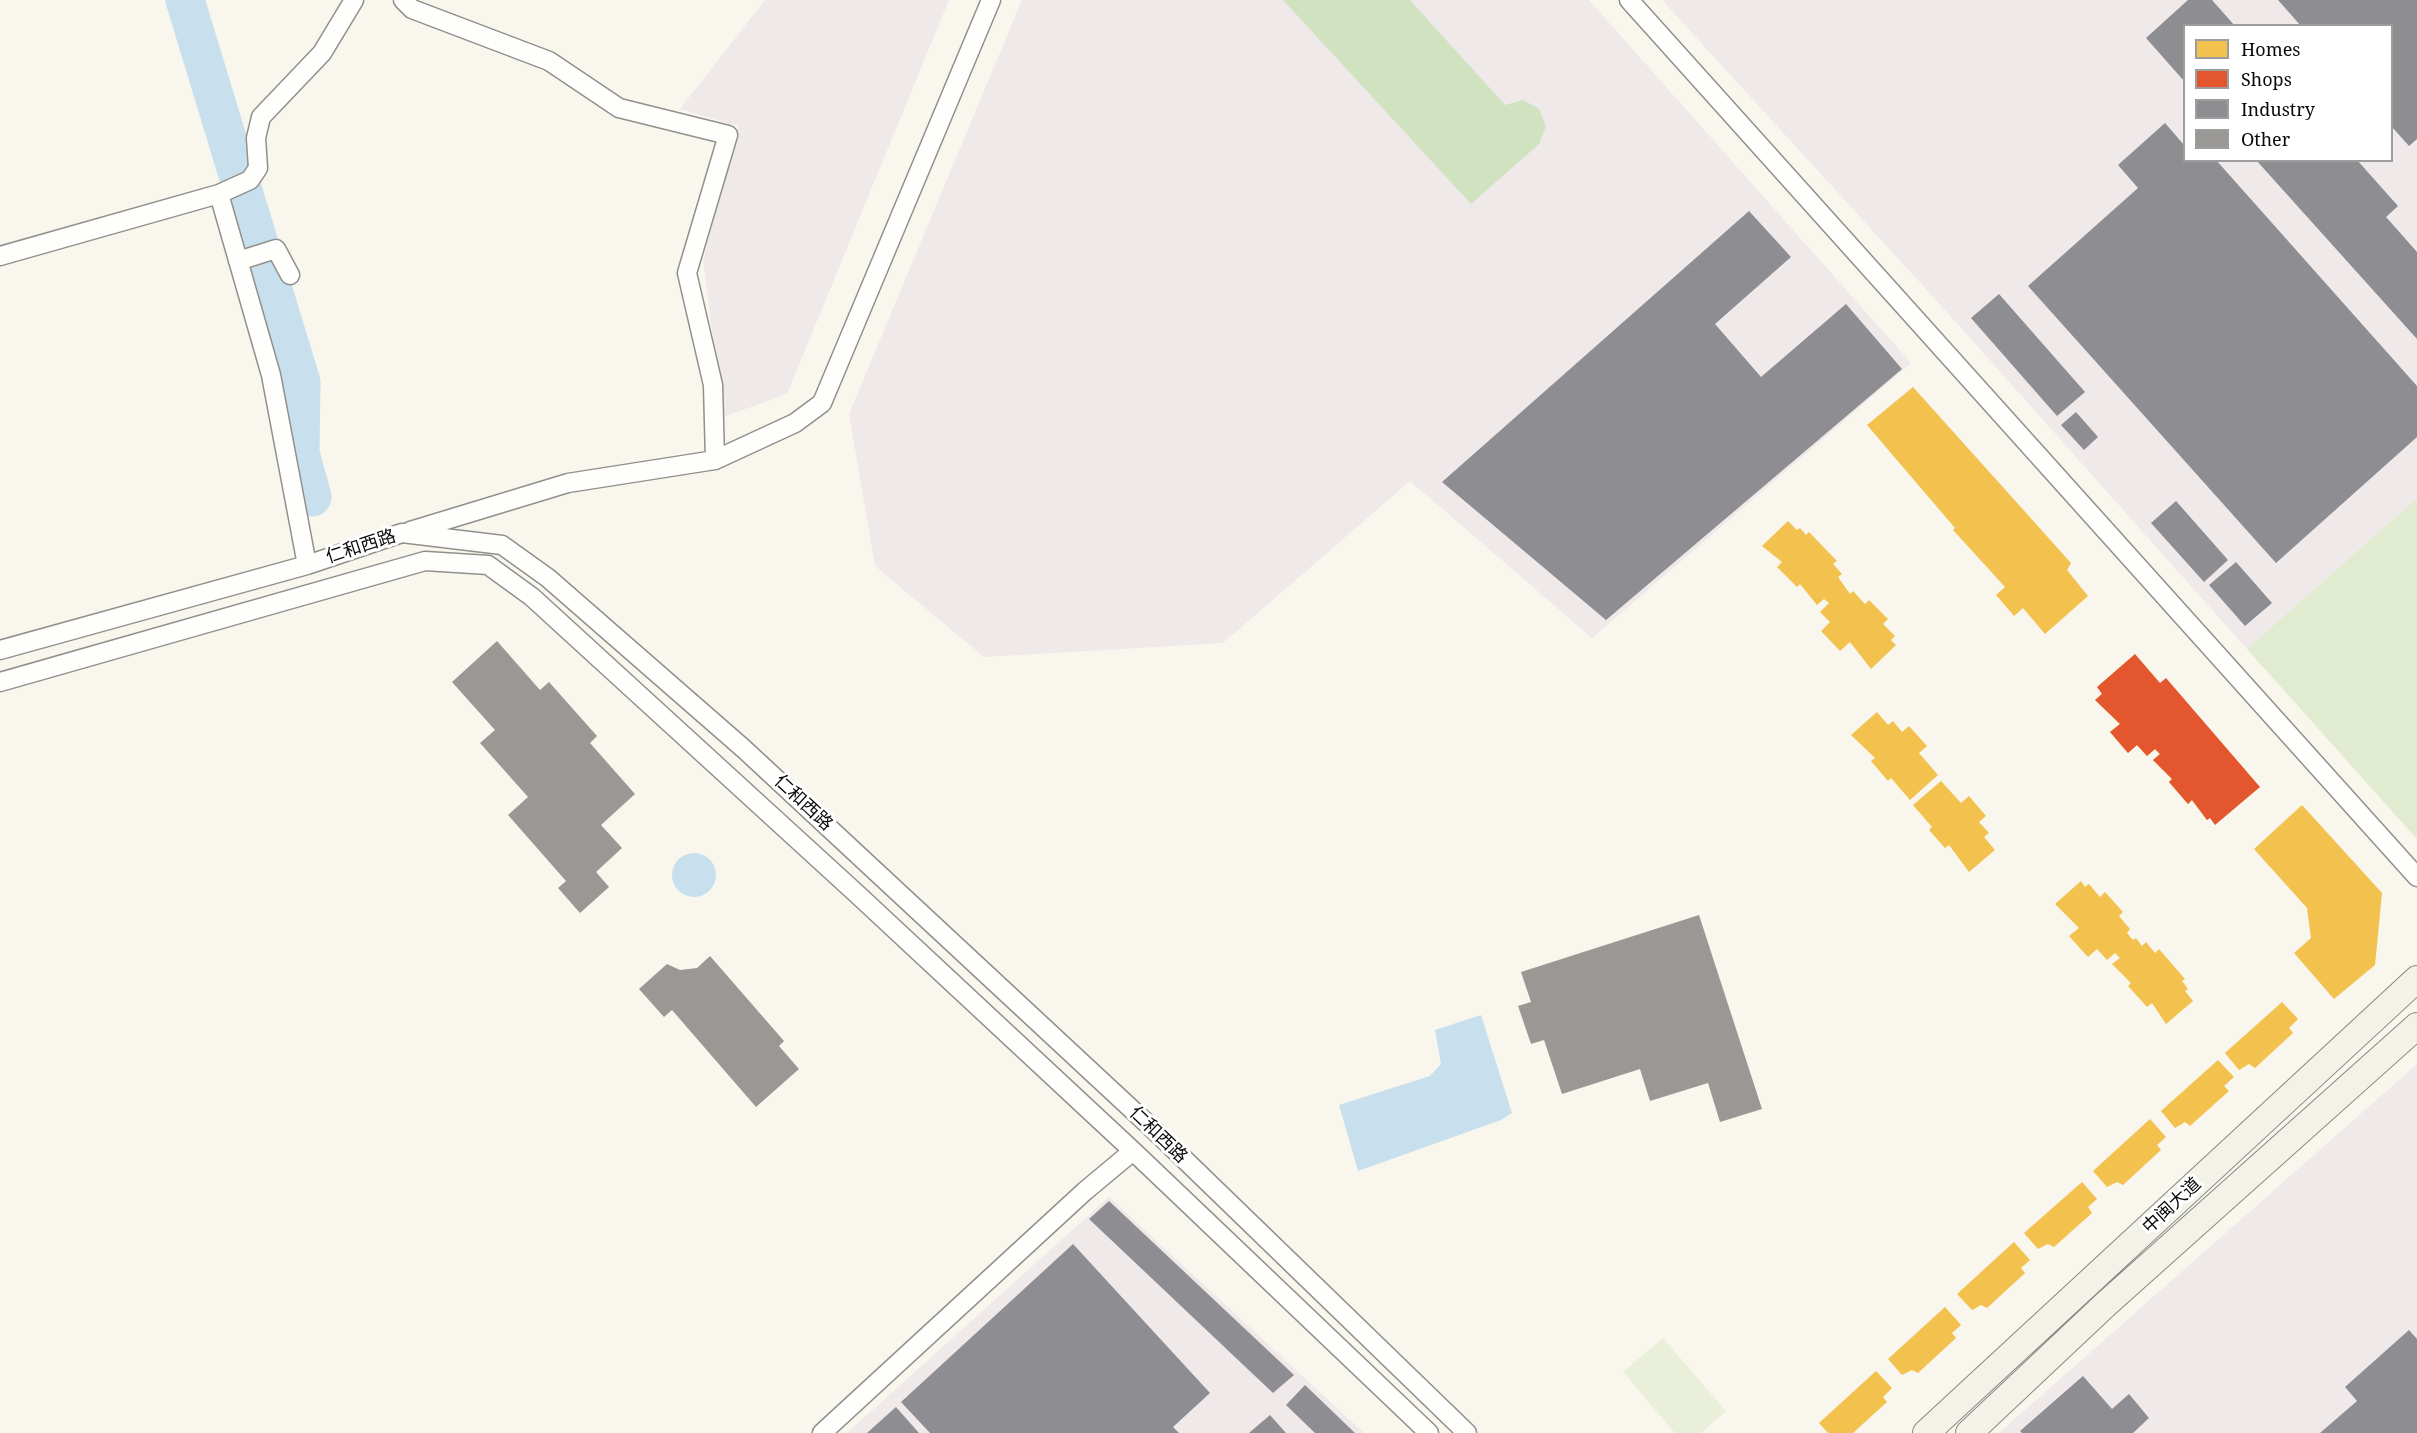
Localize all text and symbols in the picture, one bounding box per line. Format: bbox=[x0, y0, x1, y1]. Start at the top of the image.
legend bbox=[2183, 24, 2393, 162]
text: Homes bbox=[2241, 37, 2300, 61]
text: Shops bbox=[2241, 67, 2292, 91]
text: Industry bbox=[2241, 97, 2315, 121]
text: Other bbox=[2241, 127, 2290, 151]
street label: 仁和西路 bbox=[323, 526, 399, 568]
street label: 仁和西路 bbox=[769, 771, 837, 835]
street label: 仁和西路 bbox=[1125, 1102, 1191, 1168]
street label: 中闽大道 bbox=[2138, 1174, 2206, 1238]

